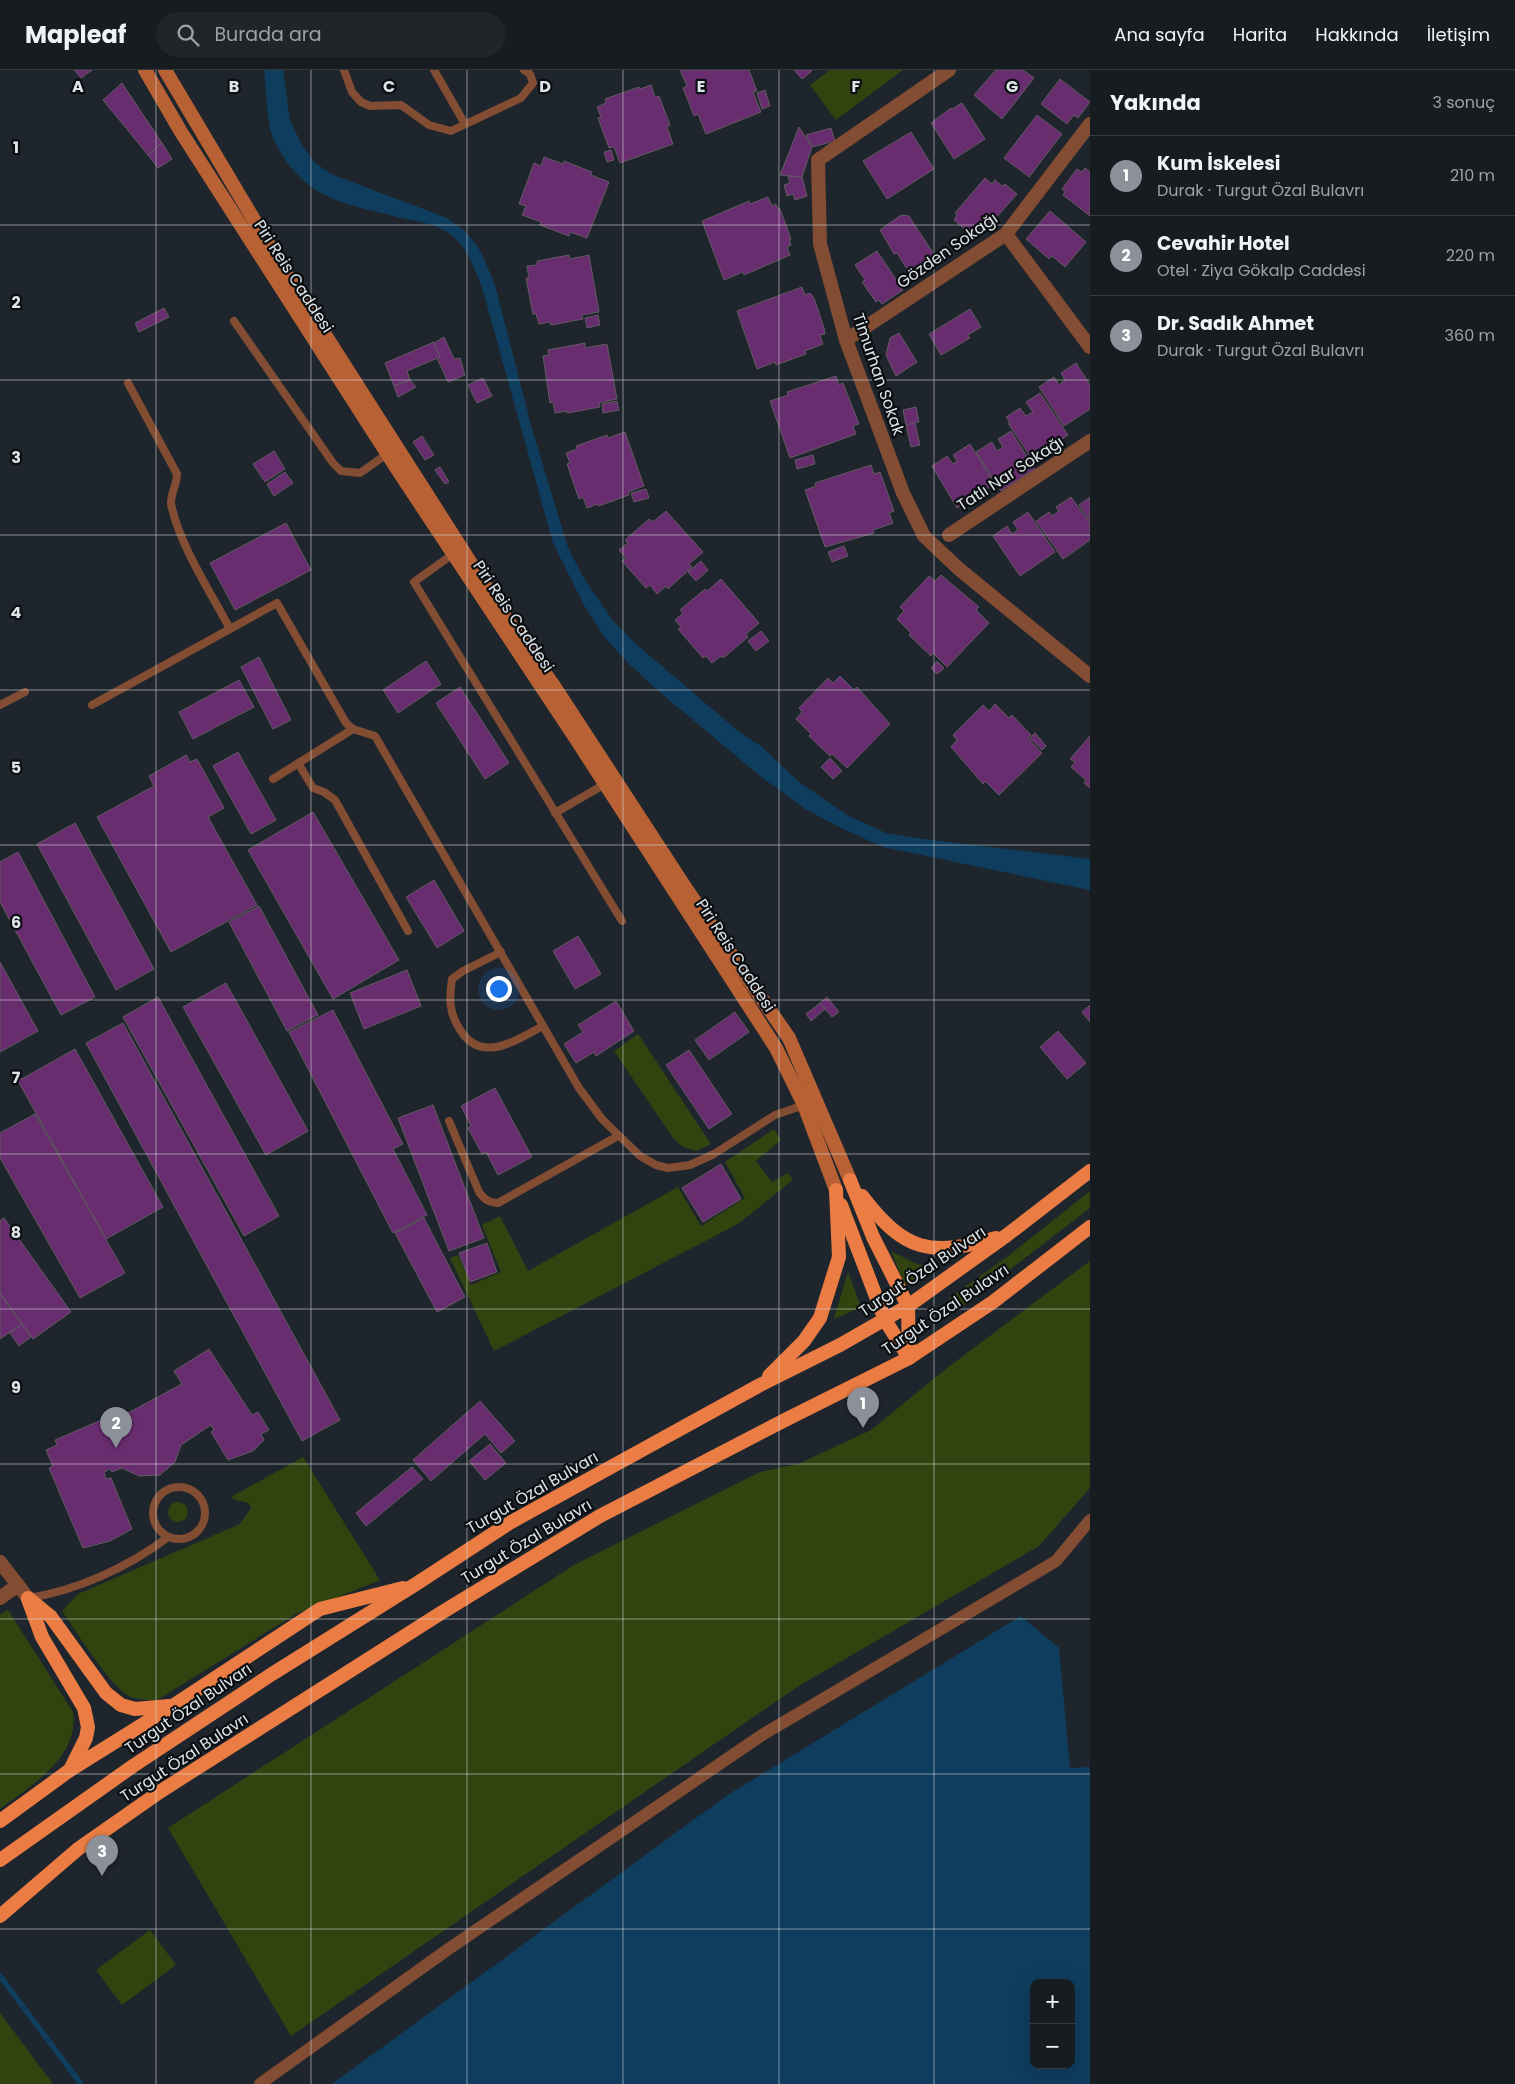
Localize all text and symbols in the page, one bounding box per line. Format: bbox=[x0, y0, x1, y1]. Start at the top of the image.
search box bbox=[156, 12, 506, 57]
text: Mapleaf bbox=[25, 18, 126, 51]
icon: search bbox=[174, 21, 202, 49]
text: Burada ara bbox=[214, 21, 322, 48]
text: Ana sayfa bbox=[1114, 22, 1205, 47]
text: Harita bbox=[1233, 22, 1287, 47]
text: Hakkında bbox=[1315, 22, 1399, 47]
text: İletişim bbox=[1427, 22, 1490, 47]
text: A bbox=[72, 75, 84, 98]
text: B bbox=[229, 75, 239, 98]
text: C bbox=[383, 75, 395, 98]
text: D bbox=[539, 75, 551, 98]
text: E bbox=[697, 75, 705, 98]
text: F bbox=[852, 75, 861, 98]
text: G bbox=[1006, 75, 1018, 98]
text: Yakında bbox=[1110, 88, 1201, 117]
text: 3 sonuç bbox=[1433, 91, 1495, 114]
text: 1 bbox=[13, 136, 19, 159]
text: Kum İskelesi bbox=[1157, 150, 1280, 177]
text: 1 bbox=[1123, 164, 1129, 187]
text: 210 m bbox=[1450, 164, 1495, 187]
text: Durak · Turgut Özal Bulavrı bbox=[1157, 179, 1364, 202]
street label: Gözden Sokağı bbox=[892, 207, 1002, 294]
street label: Piri Reis Caddesi bbox=[248, 215, 339, 337]
text: Cevahir Hotel bbox=[1157, 230, 1290, 257]
text: 2 bbox=[1121, 244, 1131, 267]
text: 220 m bbox=[1446, 244, 1495, 267]
text: Otel · Ziya Gökalp Caddesi bbox=[1157, 259, 1366, 282]
text: 2 bbox=[11, 291, 21, 314]
street label: Timurhan Sokak bbox=[847, 310, 910, 439]
text: Dr. Sadık Ahmet bbox=[1157, 310, 1314, 337]
text: 3 bbox=[1121, 324, 1131, 347]
text: 360 m bbox=[1445, 324, 1495, 347]
text: Durak · Turgut Özal Bulavrı bbox=[1157, 339, 1364, 362]
street label: Tatlı Nar Sokağı bbox=[952, 430, 1068, 517]
text: 3 bbox=[11, 446, 21, 469]
street label: Piri Reis Caddesi bbox=[468, 556, 560, 677]
text: 4 bbox=[11, 601, 22, 624]
text: 5 bbox=[11, 756, 21, 779]
street label: Piri Reis Caddesi bbox=[690, 894, 781, 1016]
text: 6 bbox=[11, 911, 21, 934]
your location bbox=[486, 976, 512, 1002]
text: 7 bbox=[12, 1066, 21, 1089]
street label: Turgut Özal Bulvarı bbox=[854, 1220, 990, 1322]
text: 8 bbox=[11, 1221, 21, 1244]
street label: Turgut Özal Bulavrı bbox=[877, 1258, 1013, 1360]
text: 9 bbox=[11, 1376, 21, 1399]
pin: 1 bbox=[847, 1387, 879, 1428]
pin: 2 bbox=[100, 1407, 132, 1448]
street label: Turgut Özal Bulvarı bbox=[462, 1445, 602, 1540]
street label: Turgut Özal Bulavrı bbox=[457, 1493, 596, 1590]
street label: Turgut Özal Bulvarı bbox=[120, 1657, 256, 1759]
street label: Turgut Özal Bulavrı bbox=[116, 1707, 253, 1808]
pin: 3 bbox=[86, 1835, 118, 1876]
map controls bbox=[1030, 1979, 1075, 2069]
button: + bbox=[1030, 1979, 1075, 2024]
button: − bbox=[1030, 2024, 1075, 2069]

